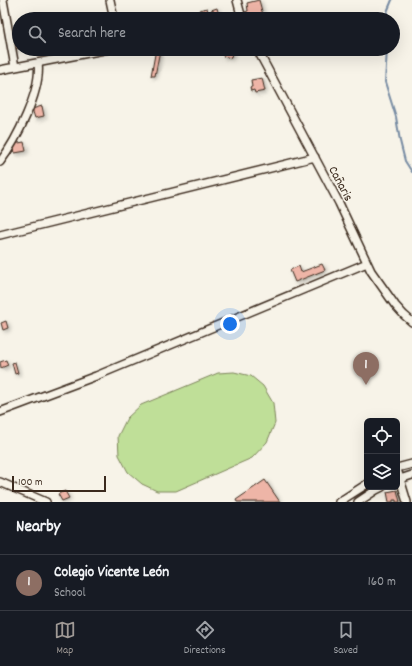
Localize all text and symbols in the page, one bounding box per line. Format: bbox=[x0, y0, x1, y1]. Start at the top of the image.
search box bbox=[12, 12, 400, 56]
icon: search bbox=[26, 23, 48, 45]
text: Search here bbox=[58, 23, 126, 45]
street label: Cañaris bbox=[323, 163, 357, 205]
your location bbox=[220, 314, 240, 334]
pin: 1 bbox=[353, 352, 379, 385]
map controls bbox=[364, 418, 400, 490]
button: locate bbox=[364, 418, 400, 454]
button: layers bbox=[364, 454, 400, 490]
scale bar bbox=[12, 474, 106, 493]
text: 100 m bbox=[18, 475, 42, 491]
text: Nearby bbox=[16, 516, 60, 540]
text: Colegio Vicente León bbox=[54, 562, 169, 584]
text: 1 bbox=[28, 573, 30, 592]
text: 160 m bbox=[368, 573, 396, 592]
text: School bbox=[54, 584, 86, 603]
tab: Map bbox=[54, 619, 76, 659]
tab: Directions bbox=[184, 619, 226, 659]
tab: Saved bbox=[333, 619, 358, 659]

